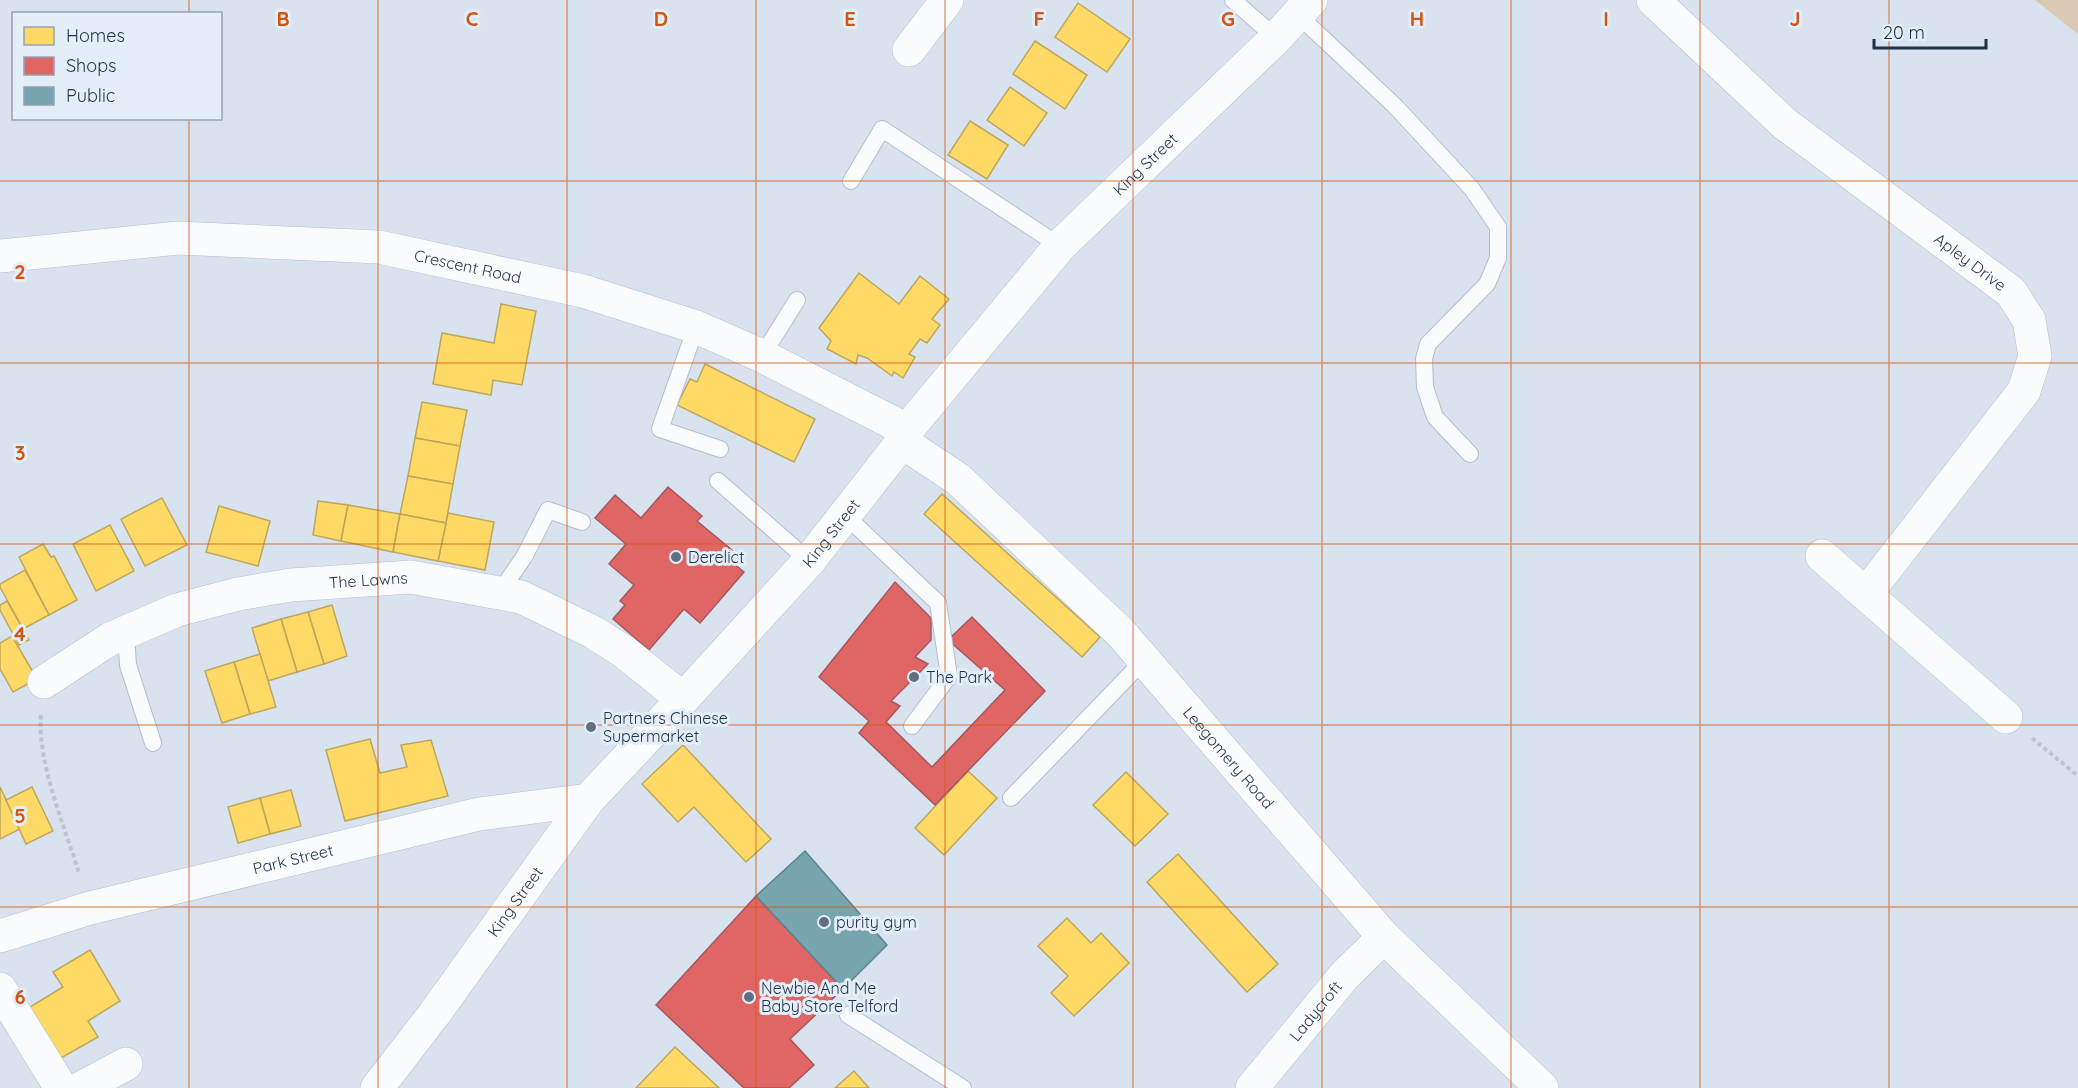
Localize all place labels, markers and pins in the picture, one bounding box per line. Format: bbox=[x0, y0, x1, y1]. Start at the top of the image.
place label: Derelict bbox=[688, 547, 744, 567]
marker: Derelict bbox=[669, 550, 683, 564]
place label: The Park bbox=[926, 667, 992, 687]
marker: The Park bbox=[907, 670, 921, 684]
place label: Partners Chinese Supermarket bbox=[603, 708, 728, 746]
marker: Partners Chinese Supermarket bbox=[584, 720, 598, 734]
place label: purity gym bbox=[836, 912, 917, 932]
marker: purity gym bbox=[817, 915, 831, 929]
place label: Newbie And Me Baby Store Telford bbox=[761, 978, 898, 1016]
marker: Newbie And Me Baby Store Telford bbox=[742, 990, 756, 1004]

